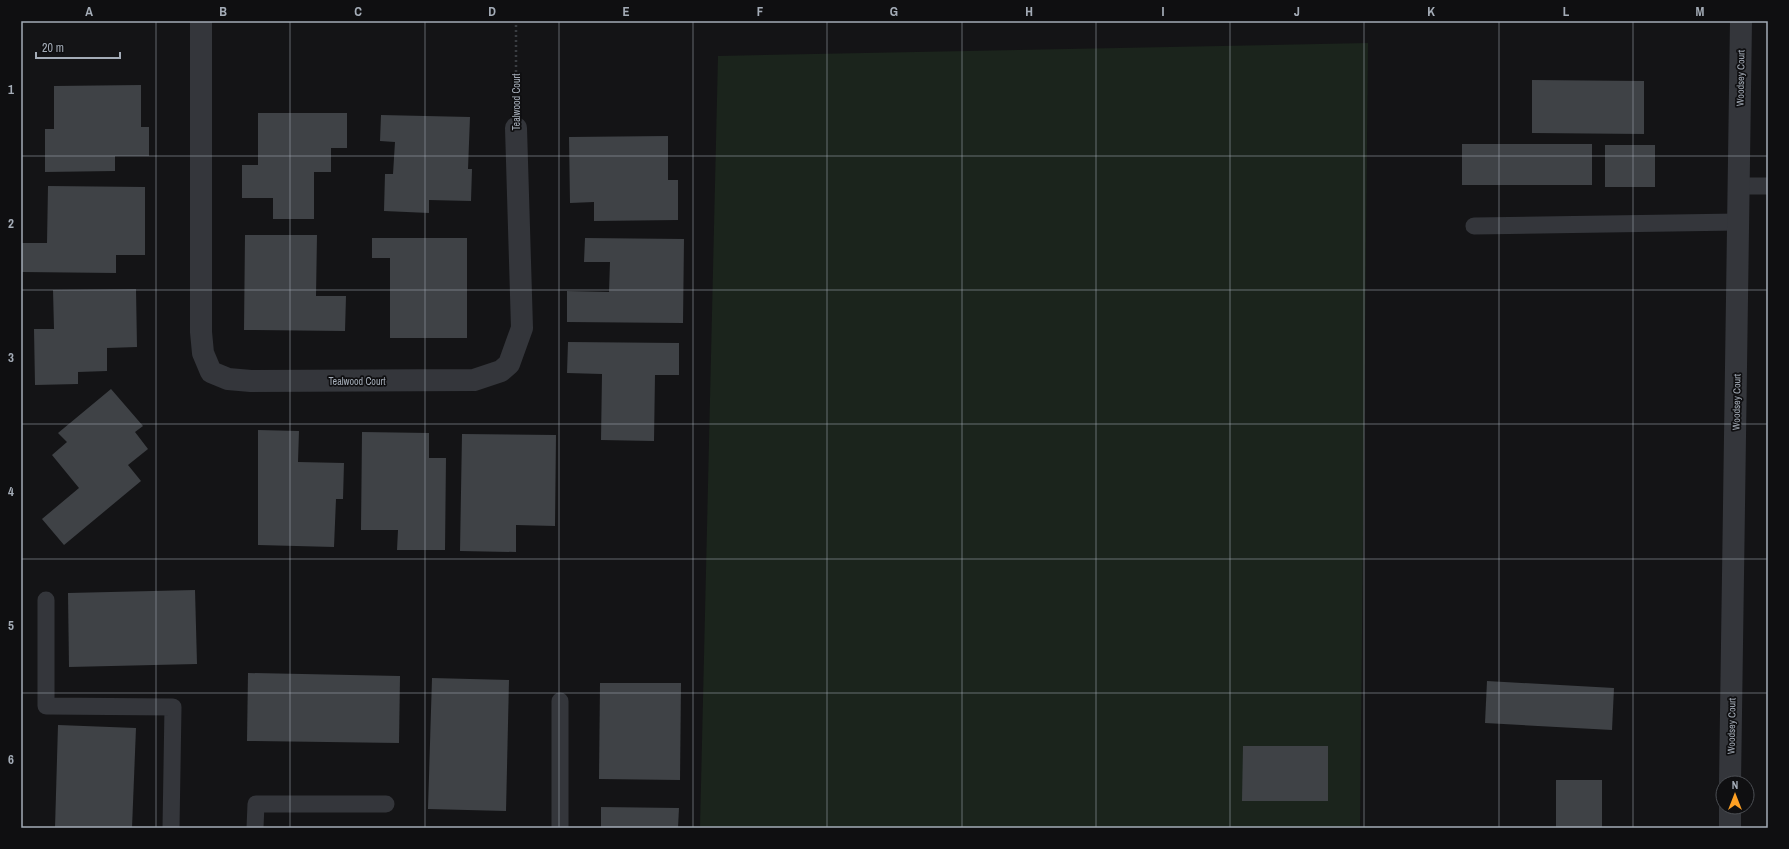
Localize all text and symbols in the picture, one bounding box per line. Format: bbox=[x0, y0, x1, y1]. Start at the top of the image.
text: A bbox=[85, 3, 93, 20]
text: B bbox=[219, 3, 227, 20]
text: C bbox=[354, 3, 362, 20]
text: D bbox=[488, 3, 496, 20]
text: E bbox=[622, 3, 630, 20]
text: F bbox=[757, 3, 764, 20]
text: G bbox=[890, 3, 898, 20]
text: H bbox=[1025, 3, 1033, 20]
text: I bbox=[1162, 3, 1165, 20]
text: J bbox=[1294, 3, 1300, 20]
text: K bbox=[1427, 3, 1435, 20]
text: L bbox=[1563, 3, 1570, 20]
text: M bbox=[1696, 3, 1705, 20]
scale bar bbox=[36, 34, 120, 60]
text: 20 m bbox=[42, 40, 64, 56]
street label: Woodsey Court bbox=[1734, 49, 1748, 106]
street label: Tealwood Court bbox=[510, 73, 523, 130]
text: 1 bbox=[8, 81, 14, 98]
text: 2 bbox=[8, 215, 14, 232]
text: 3 bbox=[8, 349, 14, 366]
street label: Woodsey Court bbox=[1730, 373, 1744, 430]
street label: Tealwood Court bbox=[329, 375, 386, 388]
text: 4 bbox=[8, 483, 14, 500]
text: 5 bbox=[8, 617, 14, 634]
street label: Woodsey Court bbox=[1725, 697, 1739, 754]
text: 6 bbox=[8, 751, 14, 768]
north arrow bbox=[1715, 775, 1755, 815]
text: N bbox=[1732, 778, 1738, 792]

